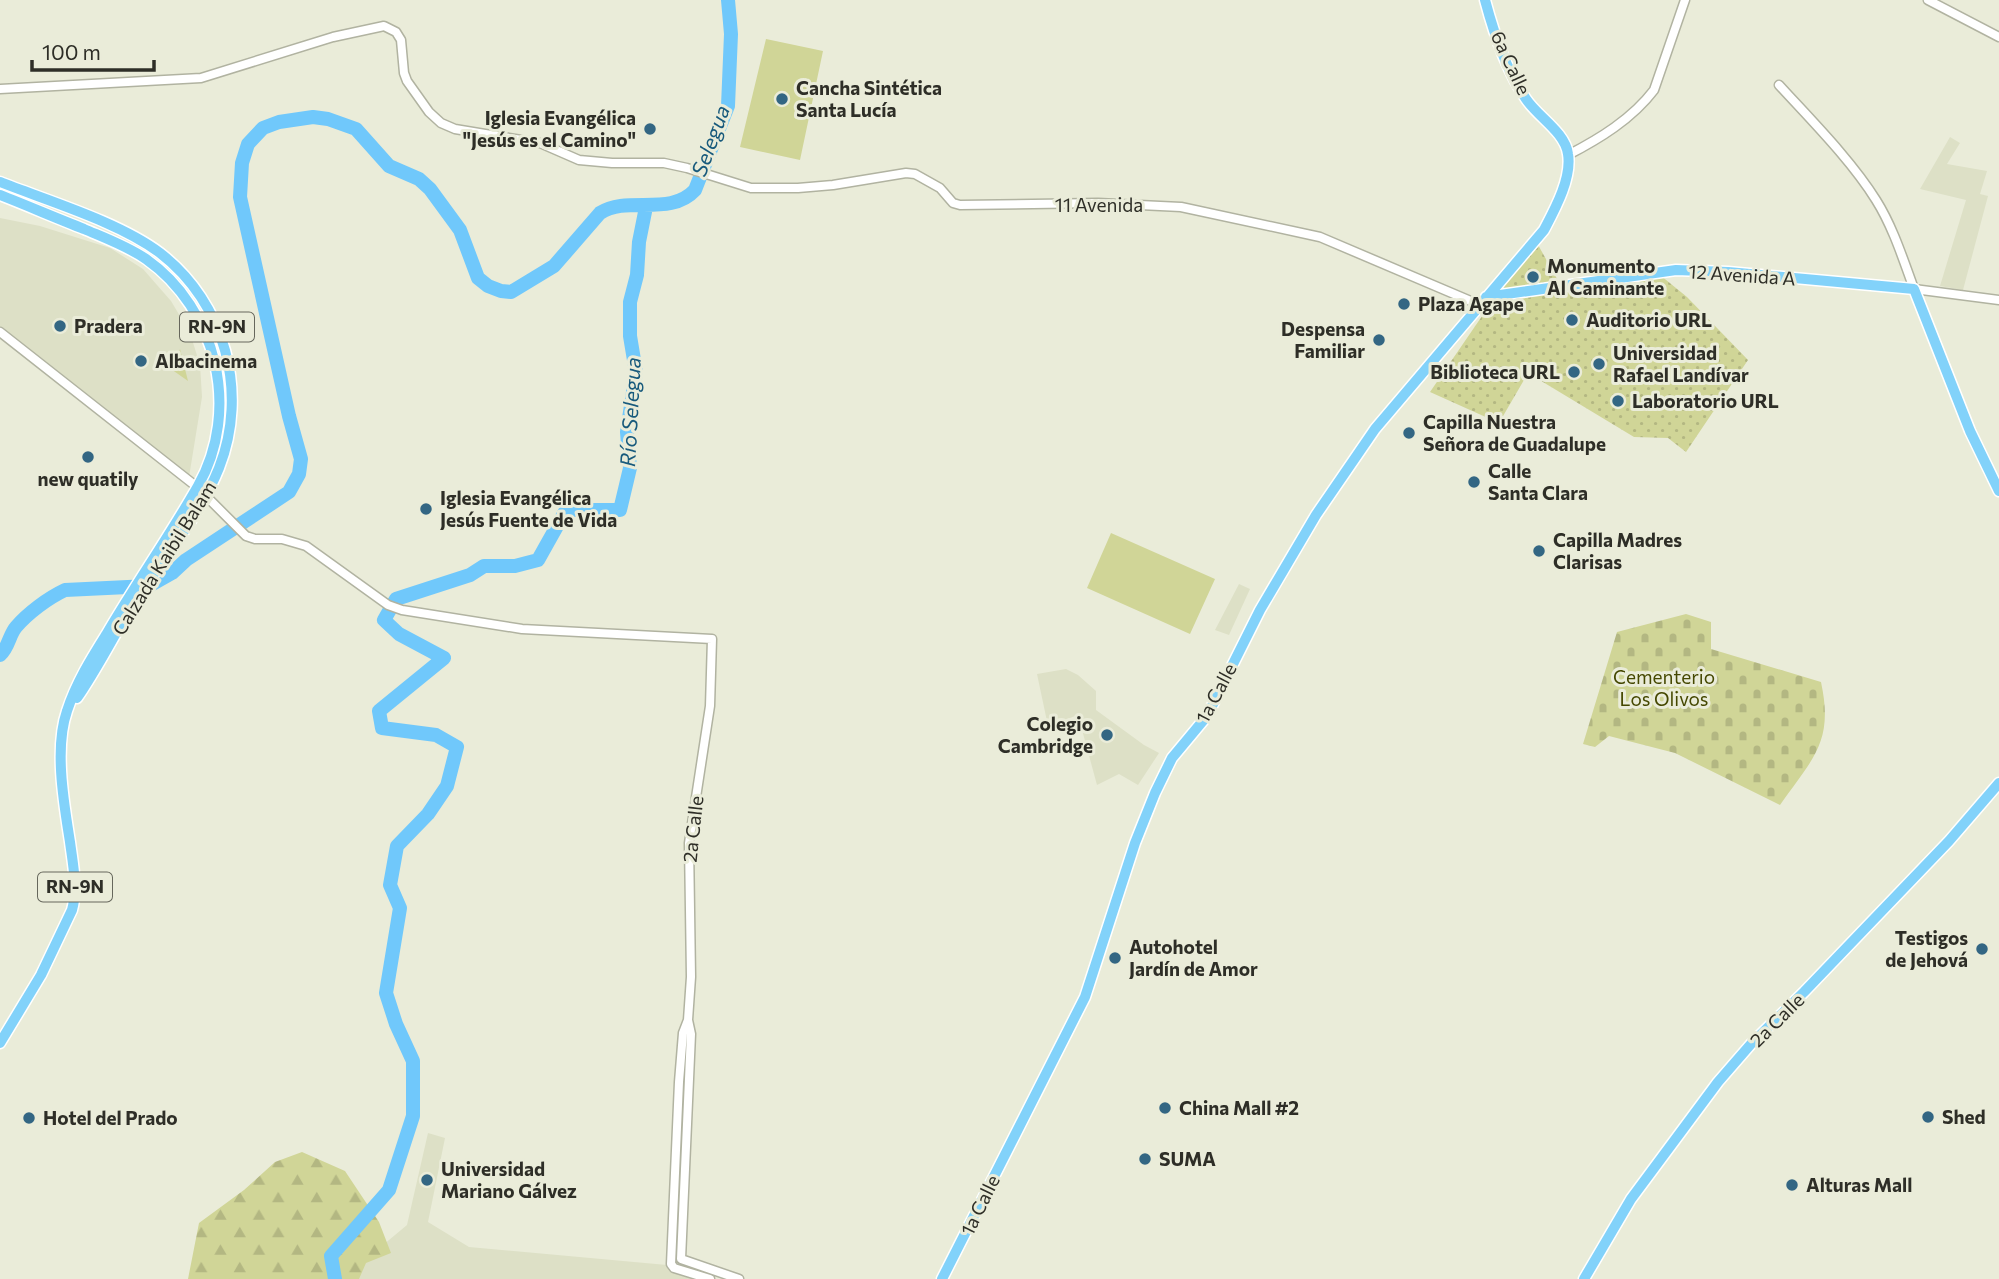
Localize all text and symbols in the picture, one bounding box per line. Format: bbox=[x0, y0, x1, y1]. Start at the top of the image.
street label: 6a Calle bbox=[1487, 27, 1536, 98]
scale bar bbox=[32, 28, 154, 72]
text: 100 m bbox=[42, 39, 101, 64]
place label: Cancha Sintética Santa Lucía bbox=[796, 76, 942, 121]
marker: Cancha Sintética Santa Lucía bbox=[774, 91, 790, 107]
water label: Selegua bbox=[685, 101, 734, 179]
place label: Iglesia Evangélica "Jesús es el Camino" bbox=[463, 106, 636, 151]
marker: Iglesia Evangélica "Jesús es el Camino" bbox=[642, 121, 658, 137]
street label: 11 Avenida bbox=[1055, 193, 1143, 216]
place label: Monumento Al Caminante bbox=[1547, 254, 1664, 299]
street label: 12 Avenida A bbox=[1688, 259, 1796, 290]
marker: Monumento Al Caminante bbox=[1525, 269, 1541, 285]
place label: Plaza Agape bbox=[1418, 292, 1524, 315]
marker: Plaza Agape bbox=[1396, 296, 1412, 312]
place label: Auditorio URL bbox=[1586, 308, 1712, 331]
road number: RN-9N bbox=[180, 312, 254, 342]
marker: Auditorio URL bbox=[1564, 312, 1580, 328]
place label: Pradera bbox=[74, 314, 143, 337]
place label: Despensa Familiar bbox=[1281, 317, 1365, 362]
marker: Pradera bbox=[52, 318, 68, 334]
marker: Despensa Familiar bbox=[1371, 332, 1387, 348]
place label: Universidad Rafael Landívar bbox=[1613, 341, 1749, 386]
place label: Albacinema bbox=[155, 349, 257, 372]
marker: Albacinema bbox=[133, 353, 149, 369]
water label: Río Selegua bbox=[614, 356, 645, 467]
marker: Universidad Rafael Landívar bbox=[1591, 356, 1607, 372]
place label: Biblioteca URL bbox=[1430, 360, 1560, 383]
marker: Biblioteca URL bbox=[1566, 364, 1582, 380]
place label: Laboratorio URL bbox=[1632, 389, 1779, 412]
marker: Laboratorio URL bbox=[1610, 393, 1626, 409]
place label: Capilla Nuestra Señora de Guadalupe bbox=[1423, 410, 1606, 455]
marker: Capilla Nuestra Señora de Guadalupe bbox=[1401, 425, 1417, 441]
marker: new quatily bbox=[80, 449, 96, 465]
place label: Calle Santa Clara bbox=[1488, 459, 1588, 504]
place label: new quatily bbox=[37, 467, 139, 490]
marker: Calle Santa Clara bbox=[1466, 474, 1482, 490]
street label: Calzada Kaibil Balam bbox=[107, 476, 220, 639]
place label: Iglesia Evangélica Jesús Fuente de Vida bbox=[440, 486, 617, 531]
marker: Iglesia Evangélica Jesús Fuente de Vida bbox=[418, 501, 434, 517]
place label: Capilla Madres Clarisas bbox=[1553, 528, 1682, 573]
marker: Capilla Madres Clarisas bbox=[1531, 543, 1547, 559]
street label: 1a Calle bbox=[1190, 659, 1241, 727]
park label: Cementerio Los Olivos bbox=[1613, 665, 1715, 710]
place label: Colegio Cambridge bbox=[998, 712, 1093, 757]
marker: Colegio Cambridge bbox=[1099, 727, 1115, 743]
street label: 2a Calle bbox=[678, 795, 707, 863]
road number: RN-9N bbox=[38, 872, 112, 902]
place label: Testigos de Jehová bbox=[1885, 926, 1968, 971]
place label: Autohotel Jardín de Amor bbox=[1129, 935, 1258, 980]
marker: Testigos de Jehová bbox=[1974, 941, 1990, 957]
marker: Autohotel Jardín de Amor bbox=[1107, 950, 1123, 966]
street label: 2a Calle bbox=[1745, 988, 1808, 1051]
place label: China Mall #2 bbox=[1179, 1096, 1299, 1119]
marker: China Mall #2 bbox=[1157, 1100, 1173, 1116]
place label: Shed bbox=[1942, 1105, 1986, 1128]
place label: Hotel del Prado bbox=[43, 1106, 178, 1129]
marker: Shed bbox=[1920, 1109, 1936, 1125]
marker: Hotel del Prado bbox=[21, 1110, 37, 1126]
place label: SUMA bbox=[1159, 1147, 1216, 1170]
marker: SUMA bbox=[1137, 1151, 1153, 1167]
place label: Universidad Mariano Gálvez bbox=[441, 1157, 577, 1202]
street label: 1a Calle bbox=[955, 1171, 1004, 1239]
marker: Universidad Mariano Gálvez bbox=[419, 1172, 435, 1188]
place label: Alturas Mall bbox=[1806, 1173, 1912, 1196]
marker: Alturas Mall bbox=[1784, 1177, 1800, 1193]

